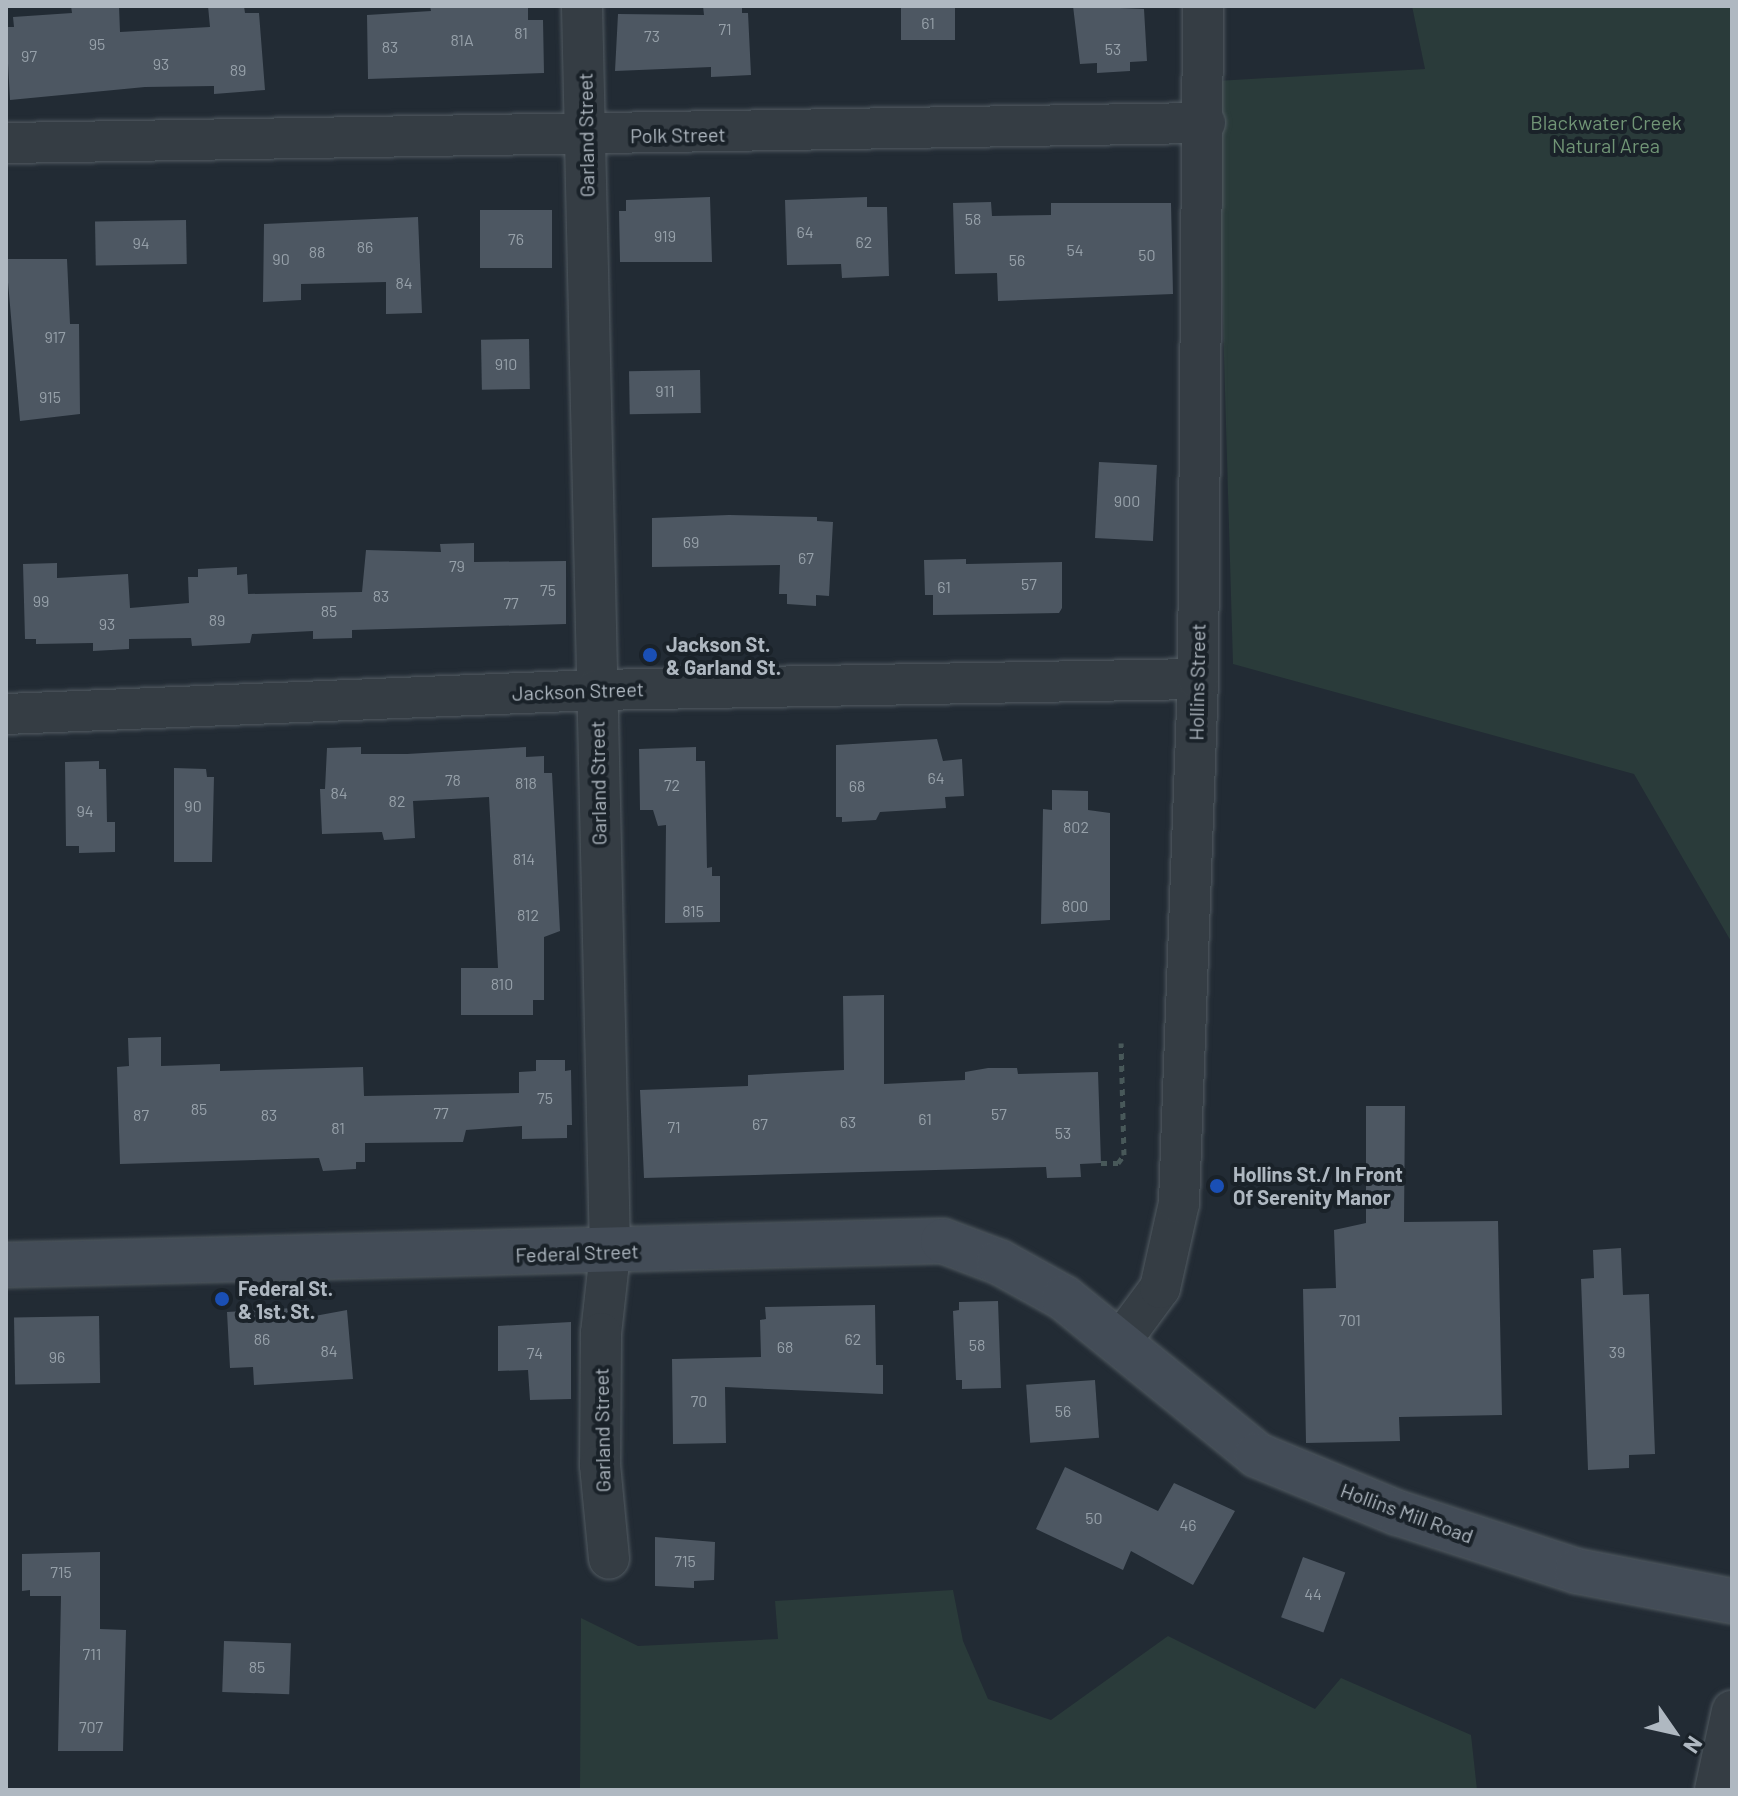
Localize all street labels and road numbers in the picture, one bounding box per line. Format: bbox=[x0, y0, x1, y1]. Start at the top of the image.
street label: Garland Street bbox=[573, 73, 599, 197]
street label: Polk Street bbox=[630, 122, 726, 148]
street label: Hollins Street bbox=[1184, 623, 1210, 741]
street label: Jackson Street bbox=[512, 677, 644, 705]
street label: Garland Street bbox=[585, 721, 611, 845]
street label: Federal Street bbox=[515, 1239, 639, 1267]
street label: Garland Street bbox=[589, 1368, 615, 1492]
street label: Hollins Mill Road bbox=[1337, 1478, 1477, 1548]

